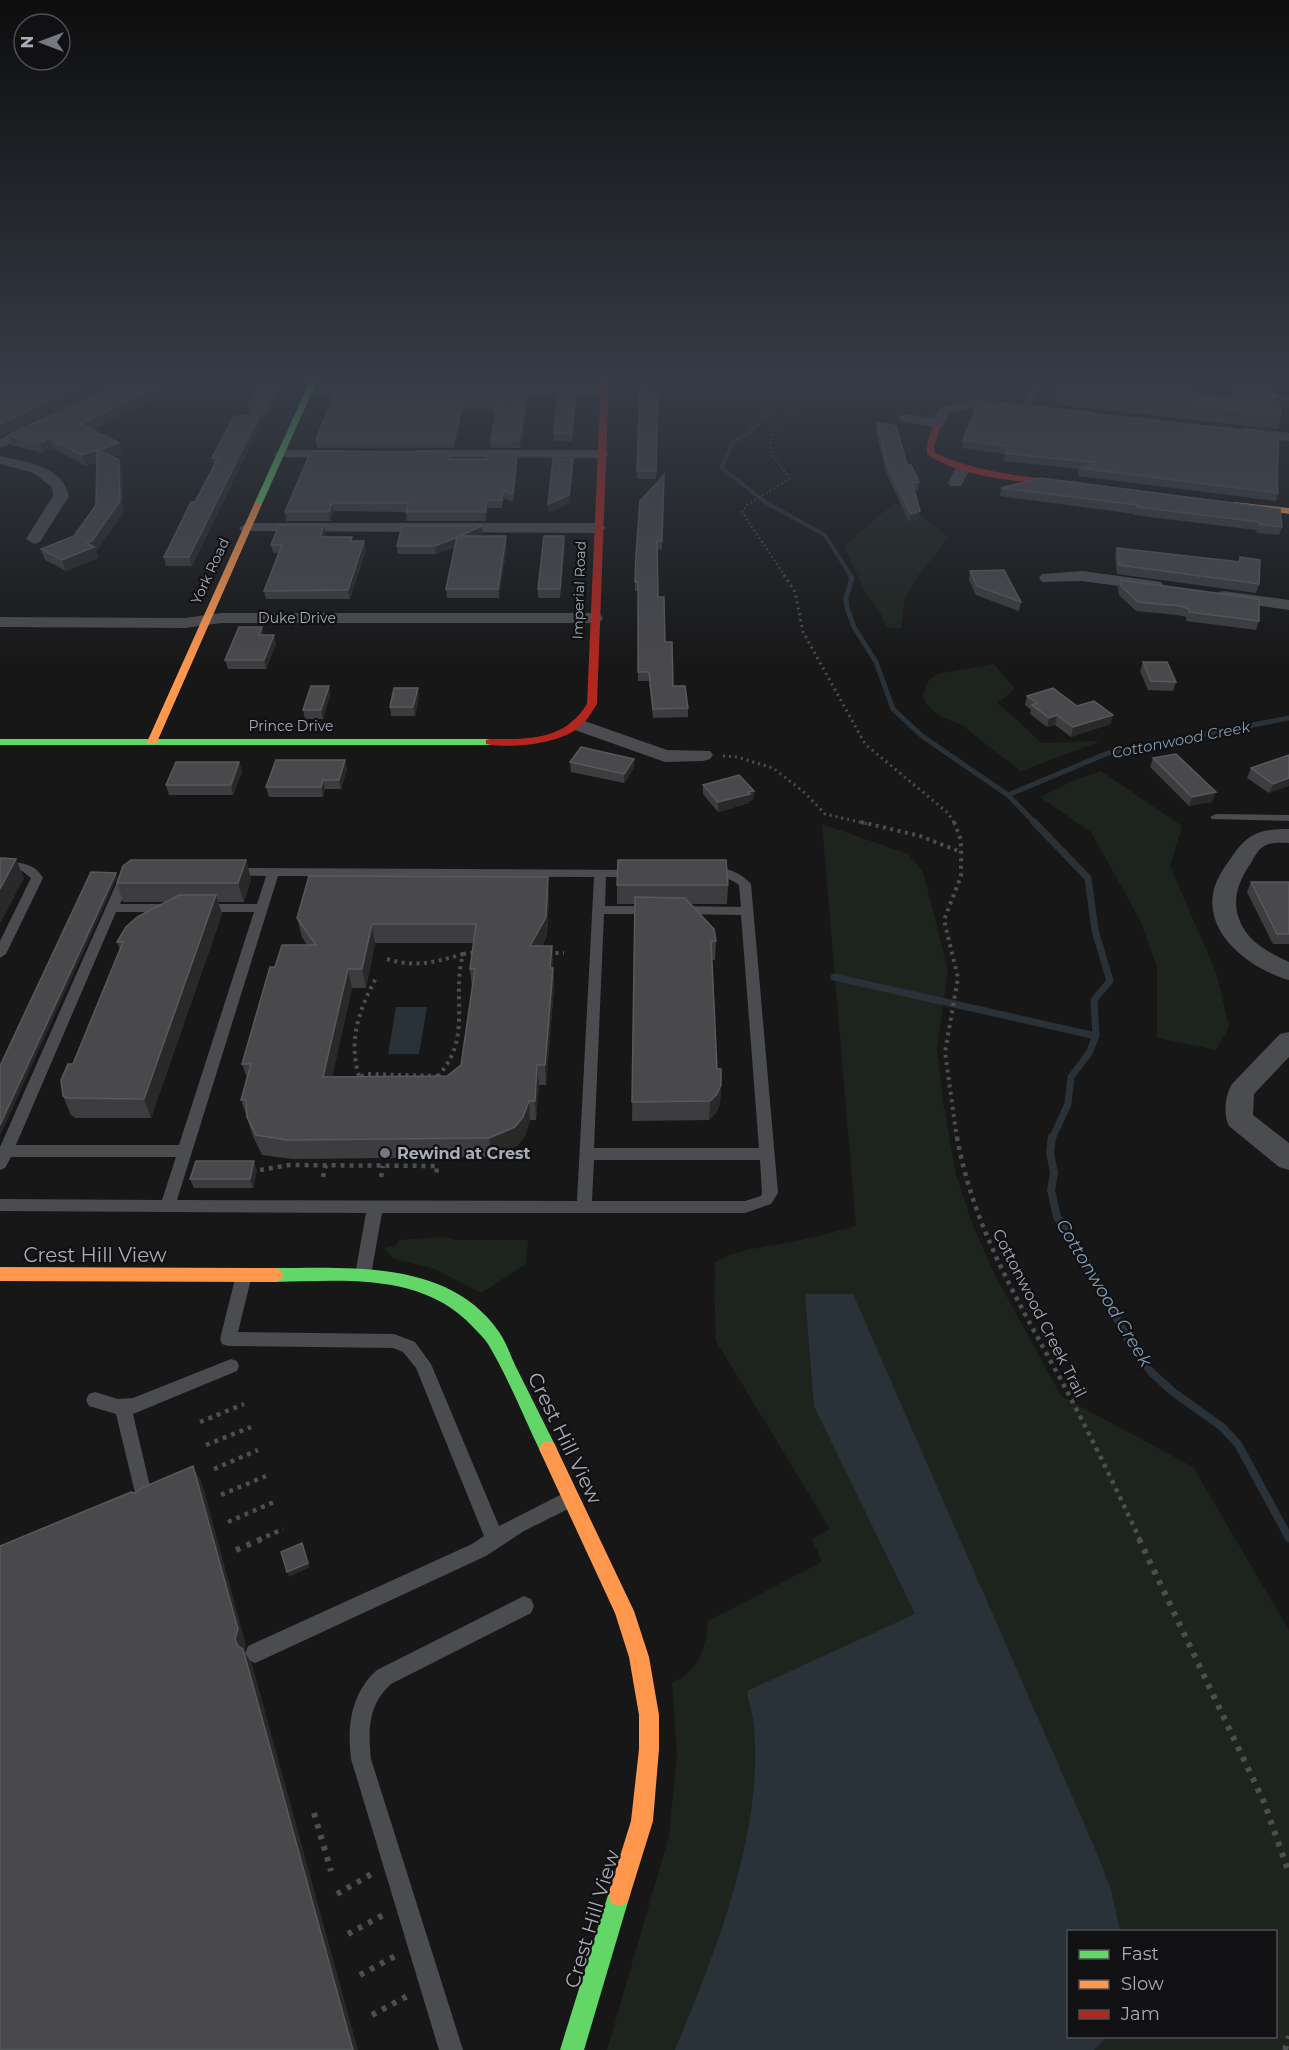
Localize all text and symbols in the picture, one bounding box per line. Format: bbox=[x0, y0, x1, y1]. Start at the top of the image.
north arrow bbox=[12, 12, 72, 72]
text: N bbox=[18, 36, 37, 48]
street label: York Road bbox=[187, 535, 233, 607]
street label: Imperial Road bbox=[568, 540, 590, 640]
street label: Duke Drive bbox=[258, 609, 336, 627]
street label: Prince Drive bbox=[248, 717, 334, 735]
water label: Cottonwood Creek bbox=[1110, 717, 1253, 762]
place label: Rewind at Crest bbox=[397, 1144, 531, 1163]
marker: Rewind at Crest bbox=[378, 1146, 392, 1160]
water label: Cottonwood Creek bbox=[1051, 1215, 1158, 1372]
street label: Cottonwood Creek Trail bbox=[989, 1226, 1090, 1401]
street label: Crest Hill View bbox=[23, 1243, 167, 1267]
street label: Crest Hill View bbox=[523, 1368, 607, 1508]
street label: Crest Hill View bbox=[560, 1847, 625, 1991]
legend bbox=[1067, 1930, 1277, 2038]
text: Fast bbox=[1121, 1943, 1159, 1965]
text: Slow bbox=[1121, 1973, 1164, 1995]
text: Jam bbox=[1120, 2003, 1160, 2025]

